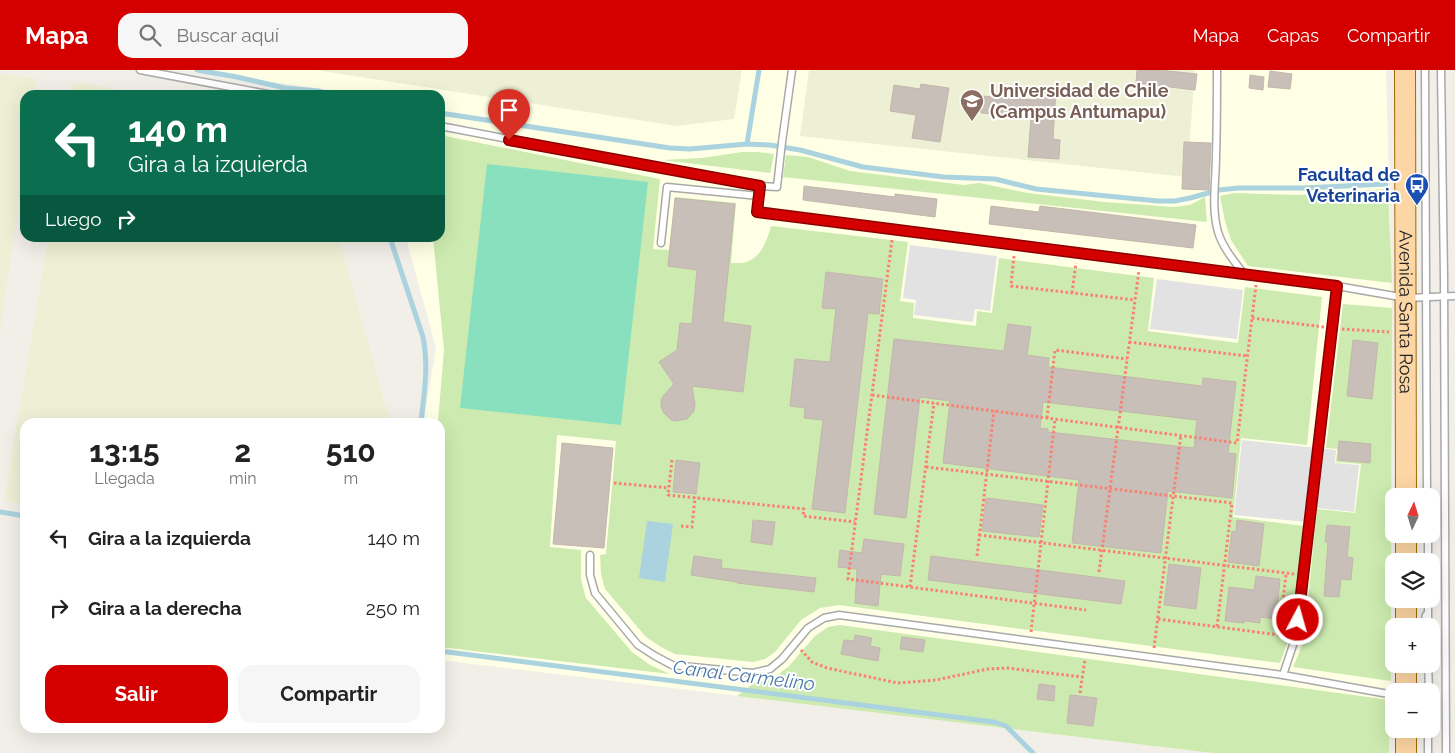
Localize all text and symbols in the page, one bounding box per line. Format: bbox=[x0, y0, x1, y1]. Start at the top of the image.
search box bbox=[118, 13, 468, 58]
text: Mapa bbox=[25, 21, 88, 50]
icon: search bbox=[136, 21, 164, 49]
text: Buscar aquí bbox=[176, 24, 279, 46]
text: Mapa bbox=[1193, 25, 1239, 46]
text: Capas bbox=[1267, 25, 1319, 46]
text: Compartir bbox=[1347, 25, 1430, 46]
place label: Universidad de Chile (Campus Antumapu) bbox=[990, 80, 1169, 122]
school or university icon: Universidad de Chile (Campus Antumapu) bbox=[959, 88, 985, 122]
pin bbox=[488, 89, 530, 140]
icon: arrive bbox=[495, 96, 523, 124]
text: 140 m bbox=[128, 109, 228, 150]
icon: left bbox=[45, 110, 110, 175]
text: Gira a la izquierda bbox=[128, 151, 308, 177]
place label: Facultad de Veterinaria bbox=[1298, 164, 1400, 206]
bus stop icon: Facultad de Veterinaria bbox=[1404, 172, 1430, 206]
icon: right bbox=[112, 205, 140, 233]
text: Luego bbox=[45, 208, 102, 230]
street label: Avenida Santa Rosa bbox=[1395, 230, 1417, 394]
text: 13:15 bbox=[89, 434, 160, 469]
text: 2 bbox=[234, 434, 251, 469]
text: 510 bbox=[326, 434, 376, 469]
text: Llegada bbox=[94, 469, 155, 488]
text: min bbox=[229, 469, 257, 488]
text: m bbox=[343, 469, 358, 488]
north arrow bbox=[1385, 488, 1440, 542]
map controls bbox=[1385, 488, 1440, 738]
icon: left bbox=[45, 524, 73, 552]
text: Gira a la izquierda bbox=[88, 527, 251, 549]
text: 140 m bbox=[368, 527, 420, 549]
button: layers bbox=[1385, 553, 1440, 608]
position arrow bbox=[1271, 593, 1323, 645]
icon: right bbox=[45, 594, 73, 622]
text: Gira a la derecha bbox=[88, 597, 242, 619]
text: 250 m bbox=[366, 597, 420, 619]
button: + bbox=[1385, 618, 1440, 673]
water label: Canal Carmelino bbox=[672, 655, 816, 695]
button: Salir bbox=[45, 665, 228, 723]
button: Compartir bbox=[238, 665, 420, 723]
button: − bbox=[1385, 683, 1440, 738]

